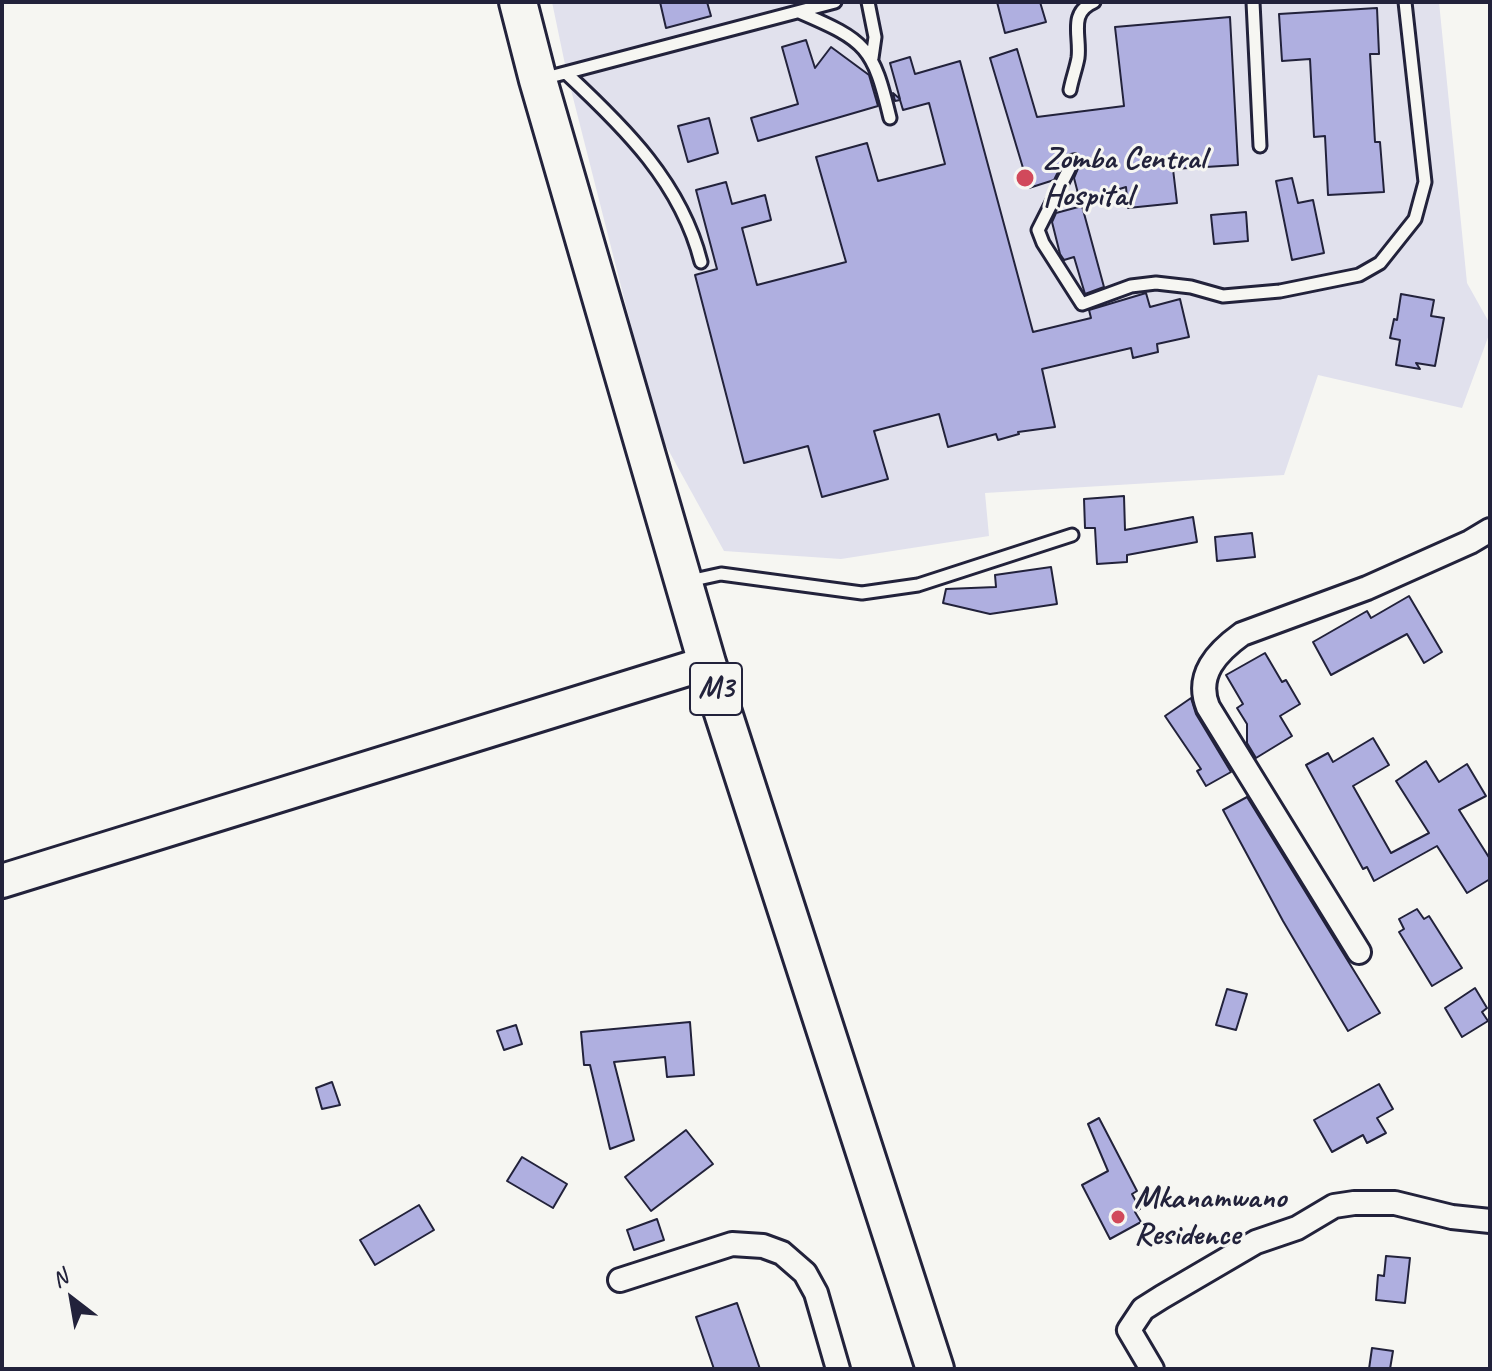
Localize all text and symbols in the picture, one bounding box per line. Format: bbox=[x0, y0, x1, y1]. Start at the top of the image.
place label: Zomba Central Hospital bbox=[1043, 141, 1205, 216]
marker: Zomba Central Hospital bbox=[1014, 167, 1036, 189]
road number: M3 bbox=[690, 663, 742, 715]
place label: Mkanamwano Residence bbox=[1134, 1180, 1286, 1255]
marker: Mkanamwano Residence bbox=[1109, 1208, 1127, 1226]
north arrow bbox=[32, 1259, 112, 1339]
text: N bbox=[47, 1263, 73, 1294]

